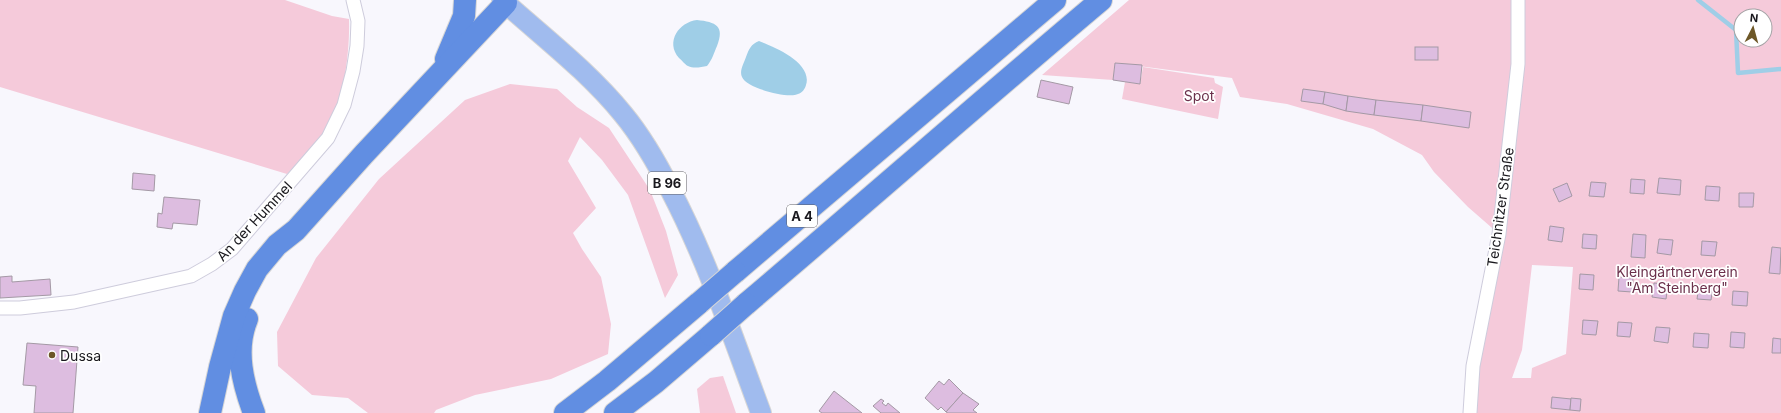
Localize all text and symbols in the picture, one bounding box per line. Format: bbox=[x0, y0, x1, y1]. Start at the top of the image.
north arrow bbox=[1733, 8, 1773, 48]
text: N bbox=[1749, 11, 1759, 25]
park label: Spot bbox=[1184, 87, 1215, 104]
street label: Teichnitzer Straße bbox=[1483, 146, 1517, 268]
road number: B 96 bbox=[648, 172, 686, 194]
street label: An der Hummel bbox=[213, 178, 295, 264]
road number: A 4 bbox=[787, 205, 817, 227]
park label: Kleingärtnerverein "Am Steinberg" bbox=[1616, 263, 1738, 296]
place label: Dussa bbox=[60, 347, 101, 364]
marker: Dussa bbox=[47, 350, 57, 360]

